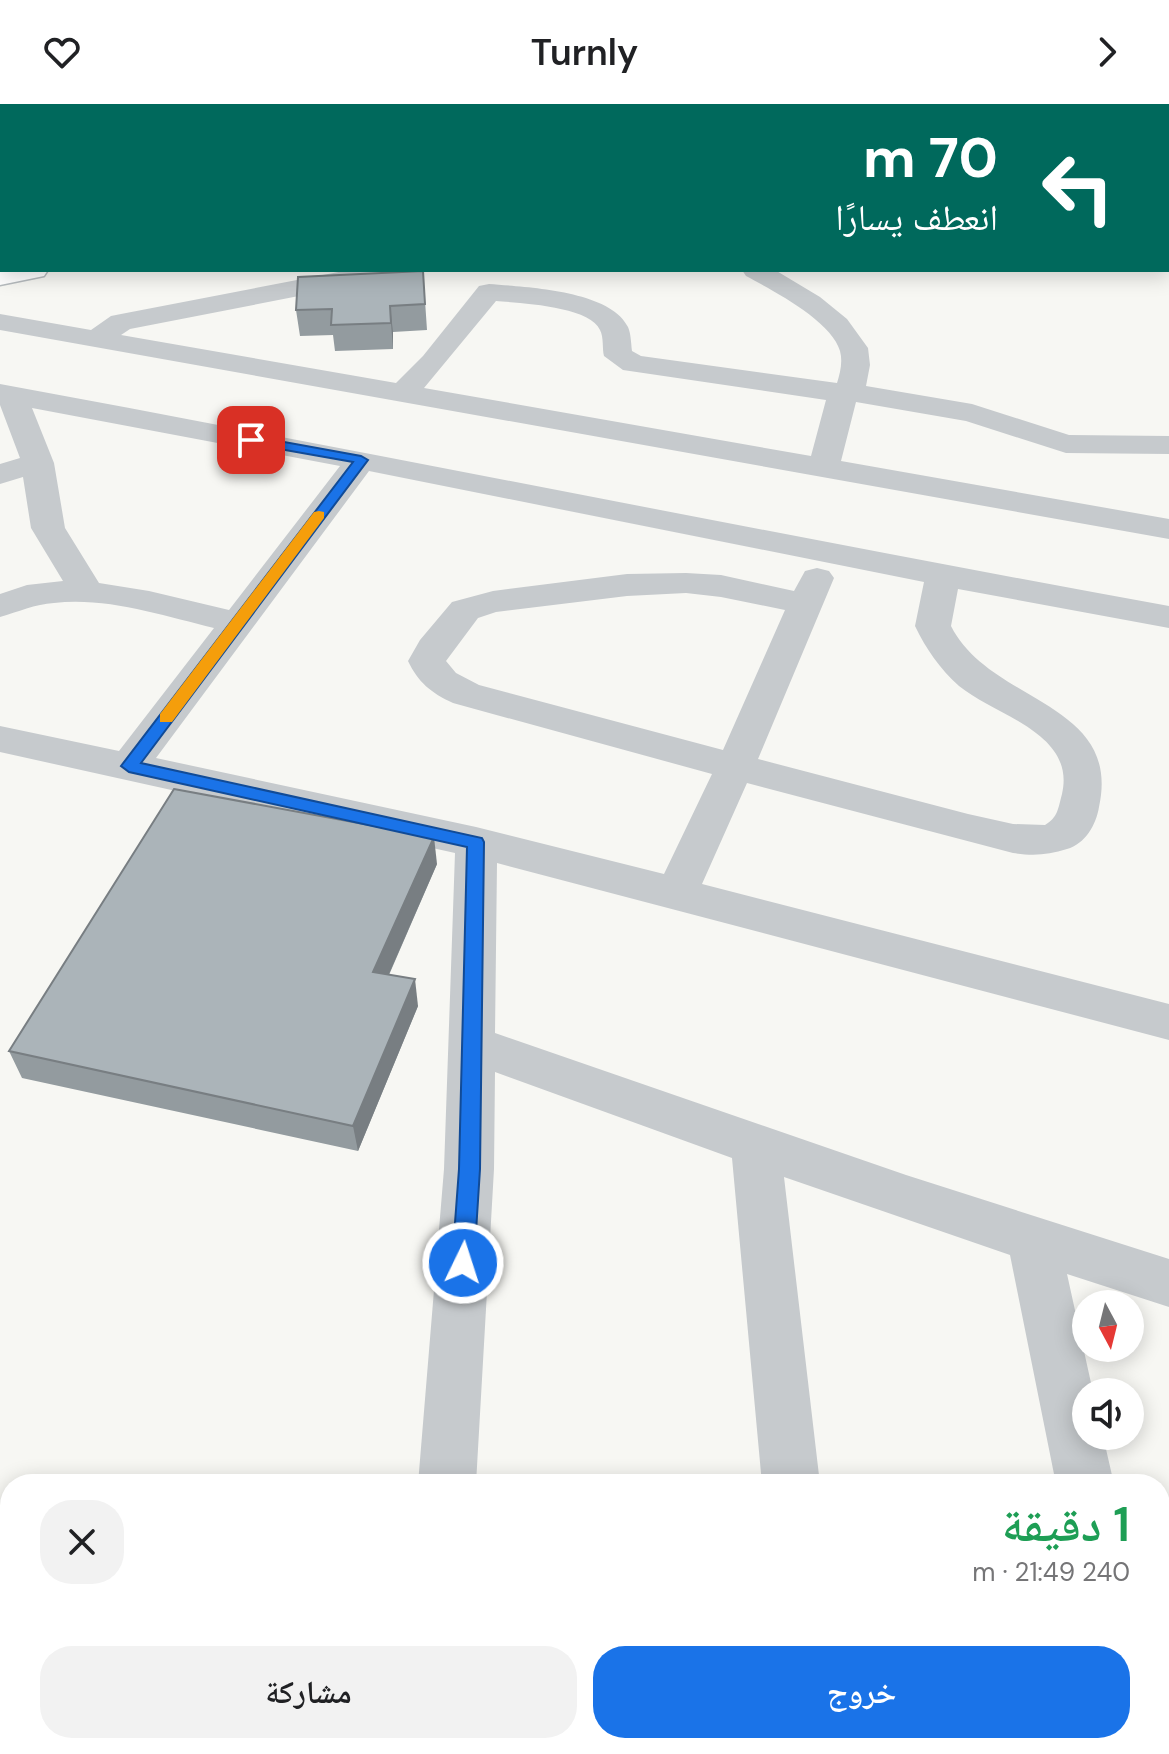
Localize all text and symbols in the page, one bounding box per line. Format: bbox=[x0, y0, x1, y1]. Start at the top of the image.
text: Turnly bbox=[531, 29, 638, 76]
icon: heart bbox=[40, 30, 84, 74]
icon: forward bbox=[1085, 30, 1129, 74]
text: 70 m bbox=[863, 121, 998, 194]
icon: left bbox=[1026, 136, 1130, 240]
text: انعطف يسارًا bbox=[835, 194, 998, 241]
pin bbox=[217, 406, 285, 474]
icon: arrive bbox=[229, 418, 273, 462]
position arrow bbox=[421, 1221, 505, 1305]
north arrow bbox=[1072, 1290, 1144, 1362]
map controls bbox=[1072, 1290, 1144, 1450]
button: sound bbox=[1072, 1378, 1144, 1450]
text: 1 دقيقة bbox=[1002, 1493, 1130, 1556]
button: close bbox=[40, 1500, 124, 1584]
text: 240 m · 21:49 bbox=[972, 1555, 1130, 1589]
button: مشاركة bbox=[40, 1646, 577, 1738]
button: خروج bbox=[593, 1646, 1130, 1738]

